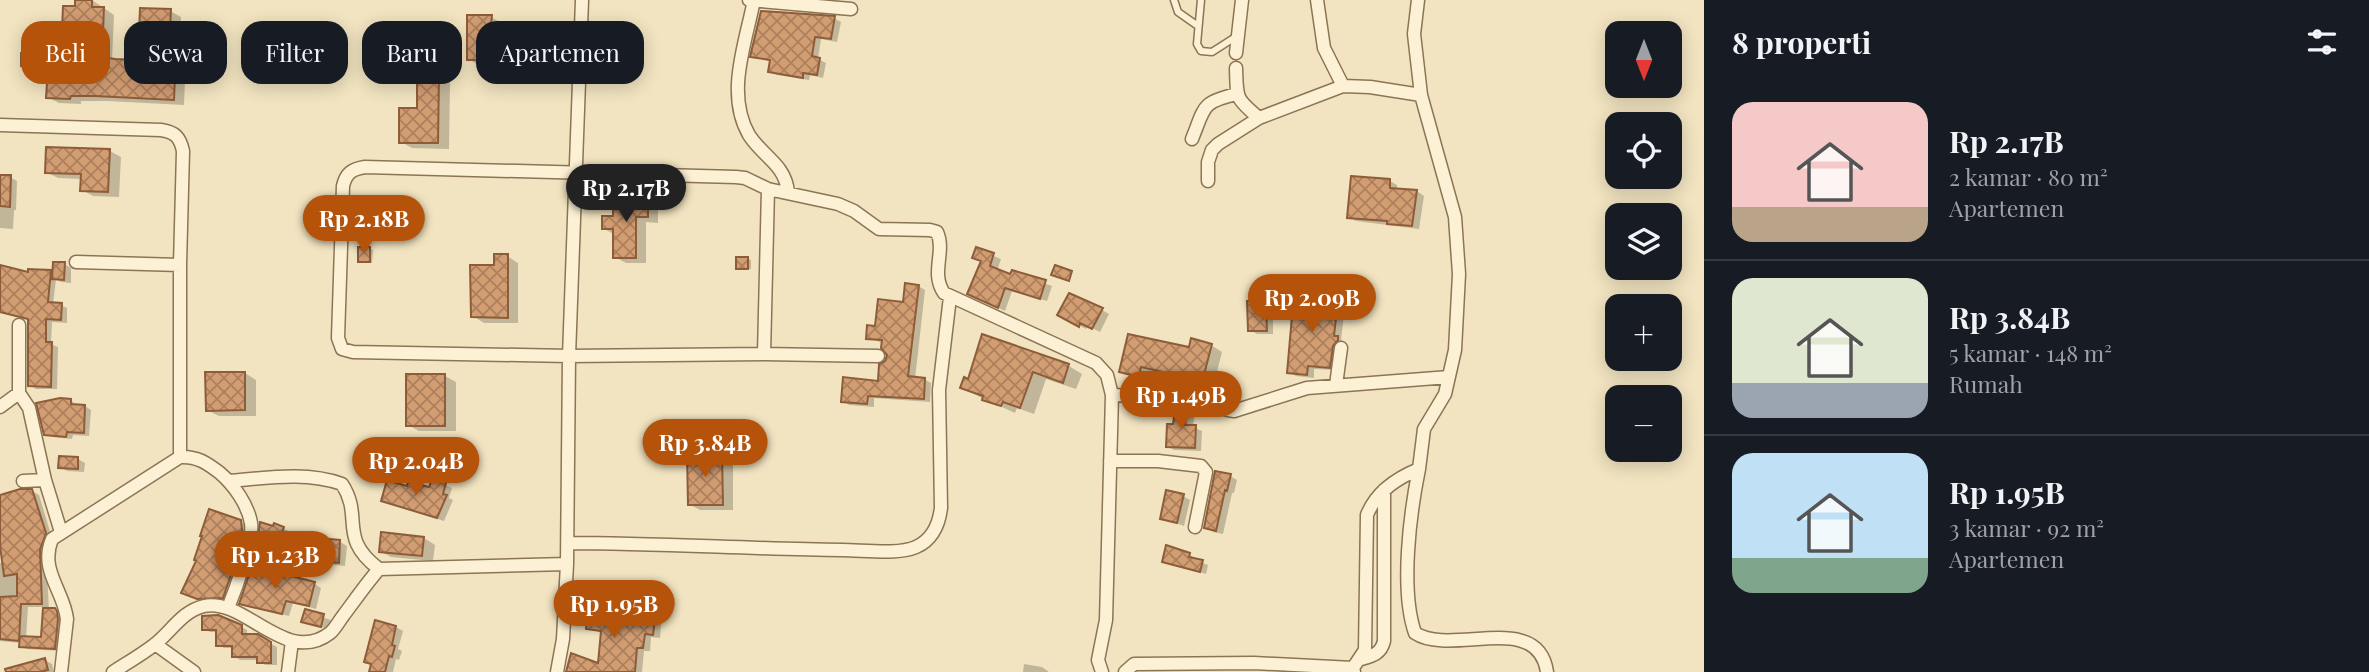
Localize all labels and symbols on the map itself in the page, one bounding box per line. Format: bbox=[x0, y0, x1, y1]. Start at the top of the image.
north arrow bbox=[1605, 21, 1682, 98]
pin: Rp 2.17B bbox=[554, 164, 698, 224]
pin: Rp 2.18B bbox=[292, 196, 436, 255]
pin: Rp 2.09B bbox=[1240, 274, 1384, 334]
pin: Rp 1.49B bbox=[1109, 372, 1253, 431]
pin: Rp 3.84B bbox=[633, 420, 777, 479]
pin: Rp 2.04B bbox=[344, 438, 488, 497]
pin: Rp 1.23B bbox=[203, 532, 347, 591]
pin: Rp 1.95B bbox=[542, 580, 686, 640]

